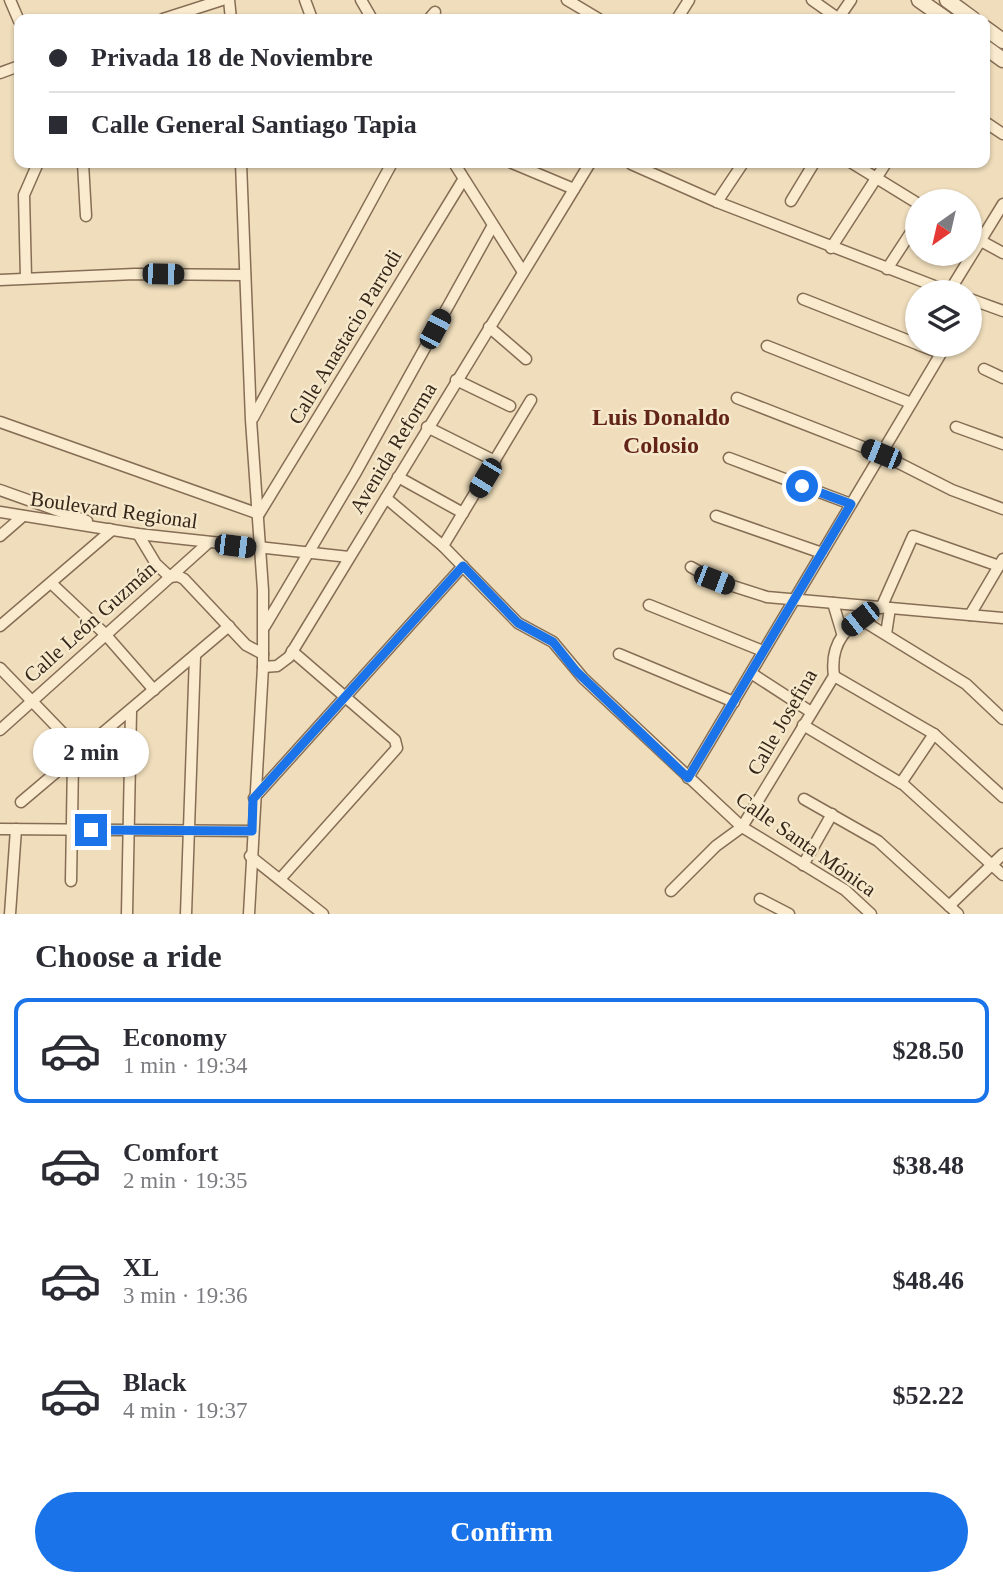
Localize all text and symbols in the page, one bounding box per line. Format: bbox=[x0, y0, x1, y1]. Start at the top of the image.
text: Privada 18 de Noviembre bbox=[91, 43, 373, 72]
text: Calle General Santiago Tapia bbox=[91, 110, 417, 139]
north arrow bbox=[905, 189, 982, 266]
map controls bbox=[905, 189, 982, 357]
street label: Calle Anastacio Parrodi bbox=[283, 245, 407, 429]
car bbox=[142, 263, 185, 285]
button: layers bbox=[905, 280, 982, 357]
car bbox=[416, 306, 455, 352]
street label: Avenida Reforma bbox=[345, 378, 442, 518]
district label: Luis Donaldo Colosio bbox=[592, 404, 730, 458]
car bbox=[858, 436, 905, 472]
car bbox=[466, 455, 505, 501]
route start bbox=[786, 470, 818, 502]
street label: Boulevard Regional bbox=[29, 486, 199, 534]
car bbox=[213, 533, 258, 559]
street label: Calle León Guzmán bbox=[19, 556, 161, 687]
car bbox=[691, 563, 738, 597]
car bbox=[837, 598, 884, 640]
street label: Calle Josefina bbox=[742, 664, 822, 779]
callout: 2 min bbox=[33, 728, 149, 778]
text: 2 min bbox=[63, 740, 119, 765]
street label: Calle Santa Mónica bbox=[731, 787, 881, 902]
route end bbox=[75, 814, 107, 846]
text: Choose a ride bbox=[35, 938, 222, 974]
icon: car bbox=[39, 1019, 102, 1082]
text: Economy bbox=[123, 1023, 227, 1052]
text: $28.50 bbox=[893, 1036, 964, 1065]
text: 1 min · 19:34 bbox=[123, 1053, 248, 1078]
icon: car bbox=[39, 1134, 102, 1197]
text: Comfort bbox=[123, 1138, 218, 1167]
text: $38.48 bbox=[893, 1151, 964, 1180]
text: 2 min · 19:35 bbox=[123, 1168, 248, 1193]
icon: car bbox=[39, 1249, 102, 1312]
text: XL bbox=[123, 1253, 159, 1282]
text: $48.46 bbox=[893, 1266, 964, 1295]
text: 3 min · 19:36 bbox=[123, 1283, 248, 1308]
icon: car bbox=[39, 1364, 102, 1427]
text: Black bbox=[123, 1368, 187, 1397]
text: $52.22 bbox=[893, 1381, 964, 1410]
text: 4 min · 19:37 bbox=[123, 1398, 248, 1423]
button: Confirm bbox=[35, 1492, 968, 1572]

